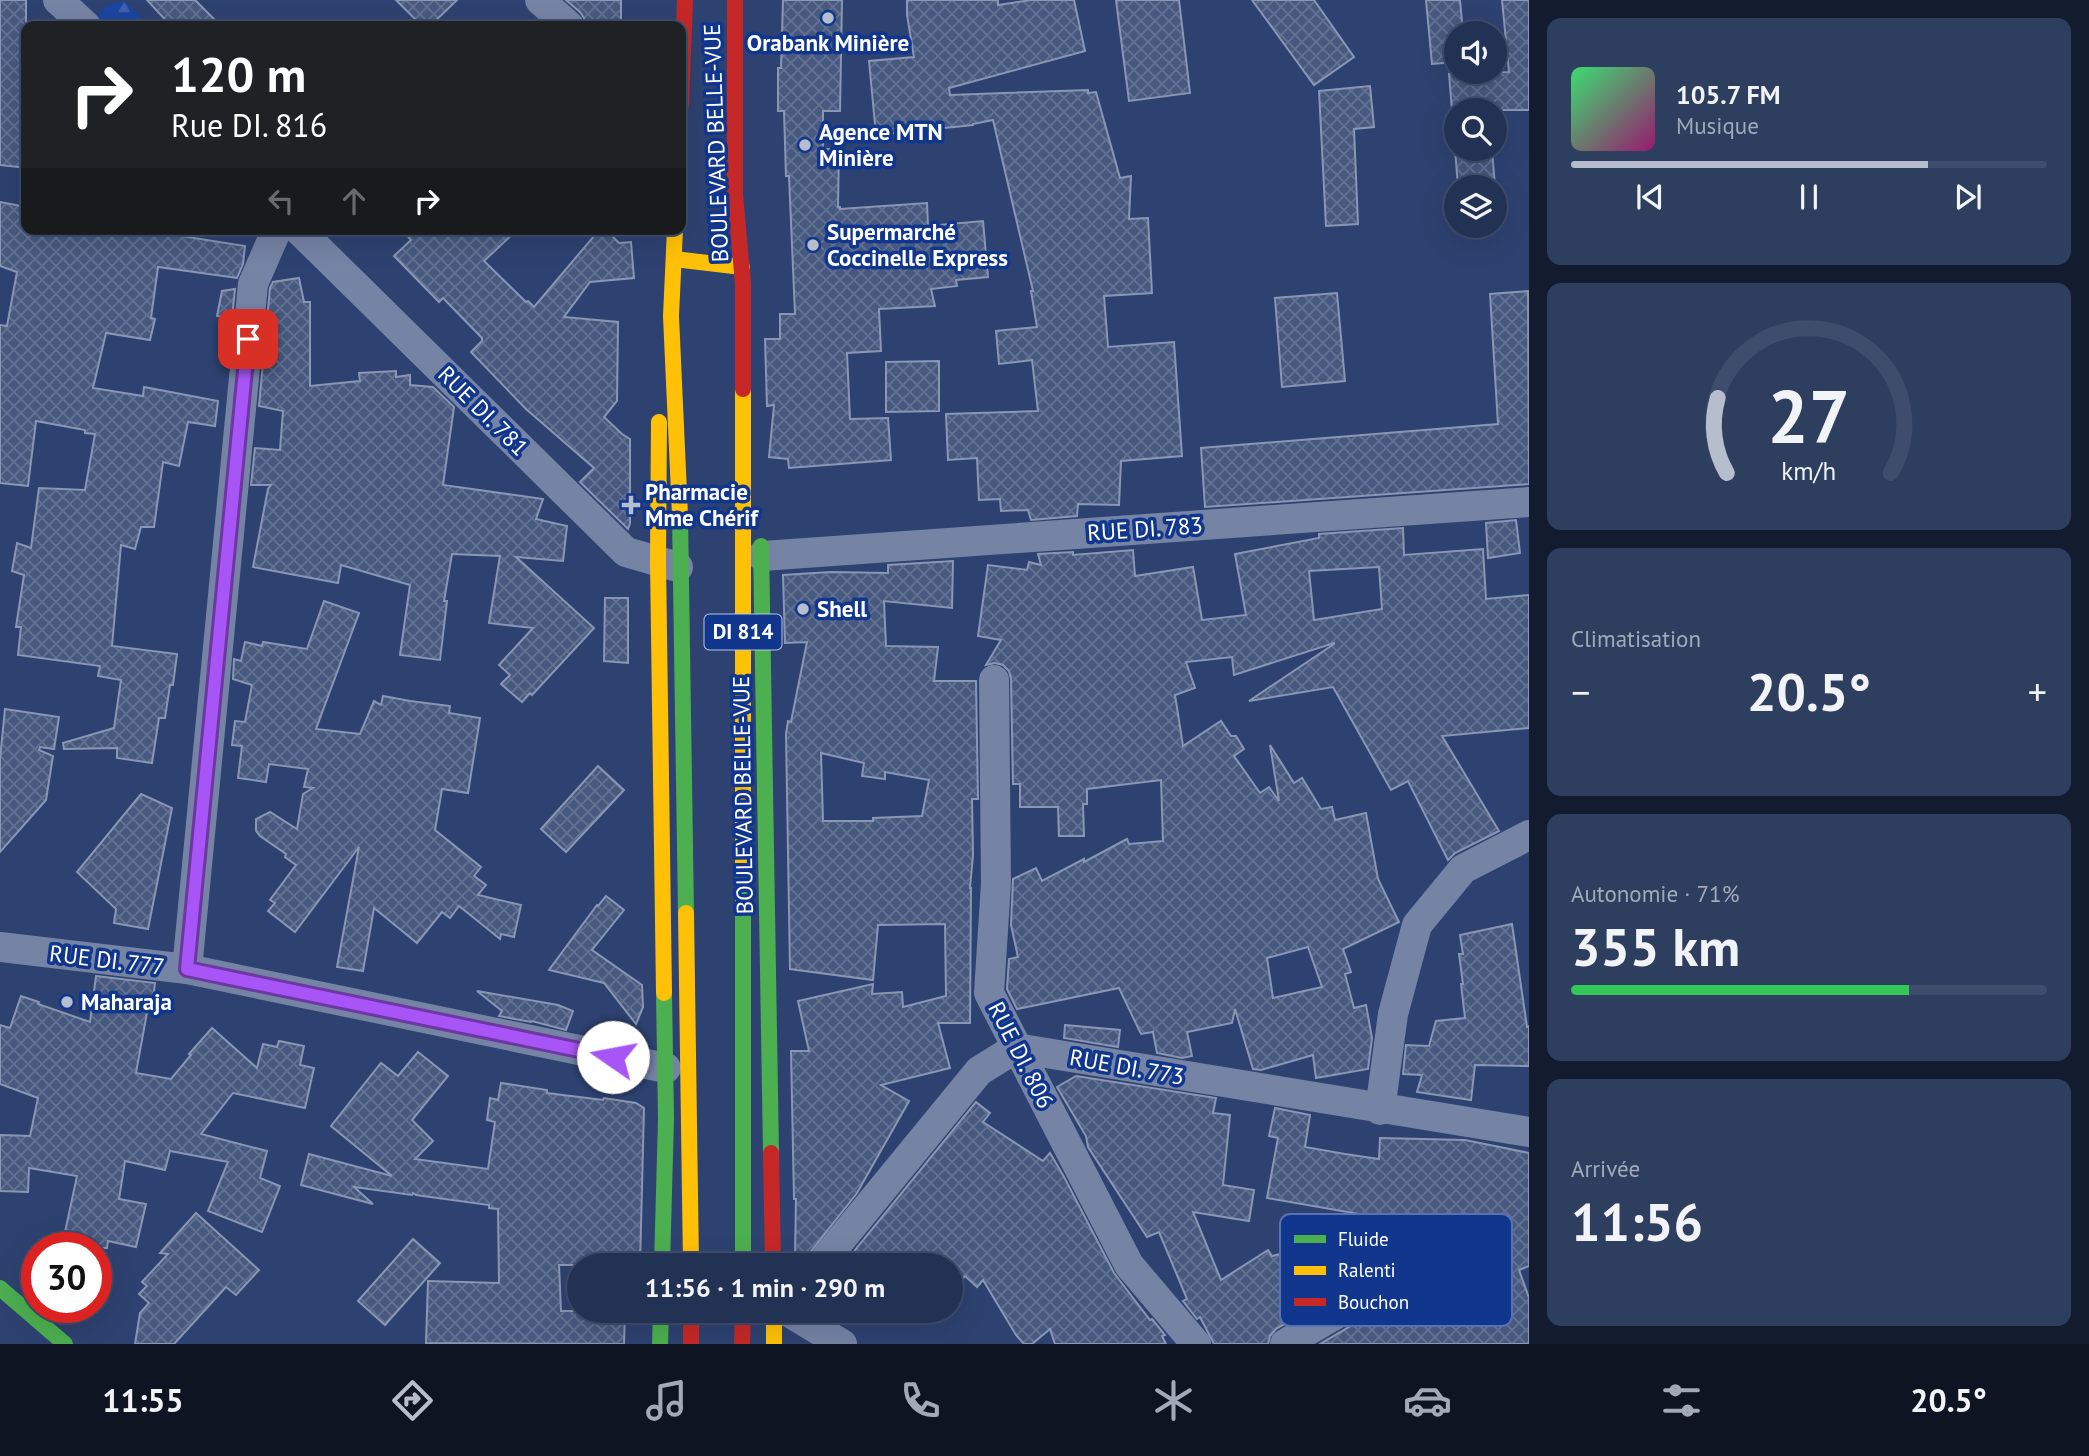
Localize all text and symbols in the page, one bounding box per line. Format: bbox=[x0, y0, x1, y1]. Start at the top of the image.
marker: Orabank Minière bbox=[820, 10, 836, 26]
map controls bbox=[1444, 21, 1507, 238]
button: sound bbox=[1444, 21, 1507, 84]
street label: BOULEVARD BELLE-VUE bbox=[697, 23, 734, 263]
place label: Orabank Minière bbox=[747, 28, 909, 57]
text: 120 m bbox=[171, 42, 306, 106]
icon: right bbox=[56, 49, 147, 140]
text: 105.7 FM bbox=[1676, 78, 1781, 111]
button: search bbox=[1444, 98, 1507, 161]
text: Rue DI. 816 bbox=[171, 104, 327, 146]
text: Musique bbox=[1676, 111, 1759, 140]
place label: Agence MTN Minière bbox=[819, 117, 943, 172]
marker: Agence MTN Minière bbox=[797, 137, 813, 153]
button: layers bbox=[1444, 175, 1507, 238]
icon: previous bbox=[1631, 178, 1669, 216]
icon: pause bbox=[1790, 178, 1828, 216]
icon: next bbox=[1949, 178, 1987, 216]
icon: left bbox=[262, 182, 300, 220]
icon: ahead bbox=[335, 182, 373, 220]
icon: right bbox=[408, 182, 446, 220]
place label: Supermarché Coccinelle Express bbox=[827, 217, 1008, 272]
marker: Supermarché Coccinelle Express bbox=[805, 237, 821, 253]
pin bbox=[218, 309, 278, 369]
icon: arrive bbox=[229, 320, 267, 358]
street label: RUE DI. 781 bbox=[432, 359, 535, 462]
text: 27 bbox=[1768, 369, 1850, 463]
text: km/h bbox=[1782, 455, 1836, 487]
place label: Pharmacie Mme Chérif bbox=[645, 477, 759, 532]
marker: Pharmacie Mme Chérif bbox=[623, 497, 639, 513]
street label: RUE DI. 783 bbox=[1086, 510, 1204, 547]
place label: Shell bbox=[817, 594, 867, 623]
marker: Shell bbox=[795, 601, 811, 617]
road number: DI 814 bbox=[704, 614, 782, 650]
text: Climatisation bbox=[1571, 624, 1701, 653]
text: 20.5° bbox=[1747, 658, 1871, 725]
text: − bbox=[1571, 667, 1590, 716]
text: + bbox=[2028, 667, 2047, 716]
street label: BOULEVARD BELLE-VUE bbox=[726, 675, 759, 915]
text: Autonomie · 71% bbox=[1571, 879, 1739, 908]
text: 355 km bbox=[1571, 913, 1740, 980]
street label: RUE DI. 777 bbox=[48, 938, 166, 981]
place label: Maharaja bbox=[81, 987, 172, 1016]
marker: Maharaja bbox=[59, 994, 75, 1010]
street label: RUE DI. 806 bbox=[982, 997, 1061, 1113]
position arrow bbox=[576, 1020, 650, 1094]
street label: RUE DI. 773 bbox=[1068, 1042, 1187, 1091]
text: Arrivée bbox=[1571, 1154, 1640, 1183]
text: 11:56 bbox=[1571, 1188, 1703, 1255]
legend bbox=[1280, 1214, 1512, 1326]
text: Fluide bbox=[1338, 1227, 1389, 1251]
speed limit sign: 30 bbox=[21, 1232, 112, 1323]
text: Ralenti bbox=[1338, 1258, 1396, 1282]
text: 11:56 · 1 min · 290 m bbox=[645, 1271, 885, 1304]
text: Bouchon bbox=[1338, 1290, 1409, 1314]
icon: directions bbox=[388, 1376, 437, 1425]
icon: music bbox=[642, 1376, 691, 1425]
icon: phone bbox=[896, 1376, 945, 1425]
icon: climate bbox=[1149, 1376, 1198, 1425]
icon: car bbox=[1403, 1376, 1452, 1425]
icon: filters bbox=[1657, 1376, 1706, 1425]
text: 11:55 bbox=[102, 1379, 184, 1421]
text: 20.5° bbox=[1910, 1379, 1987, 1421]

